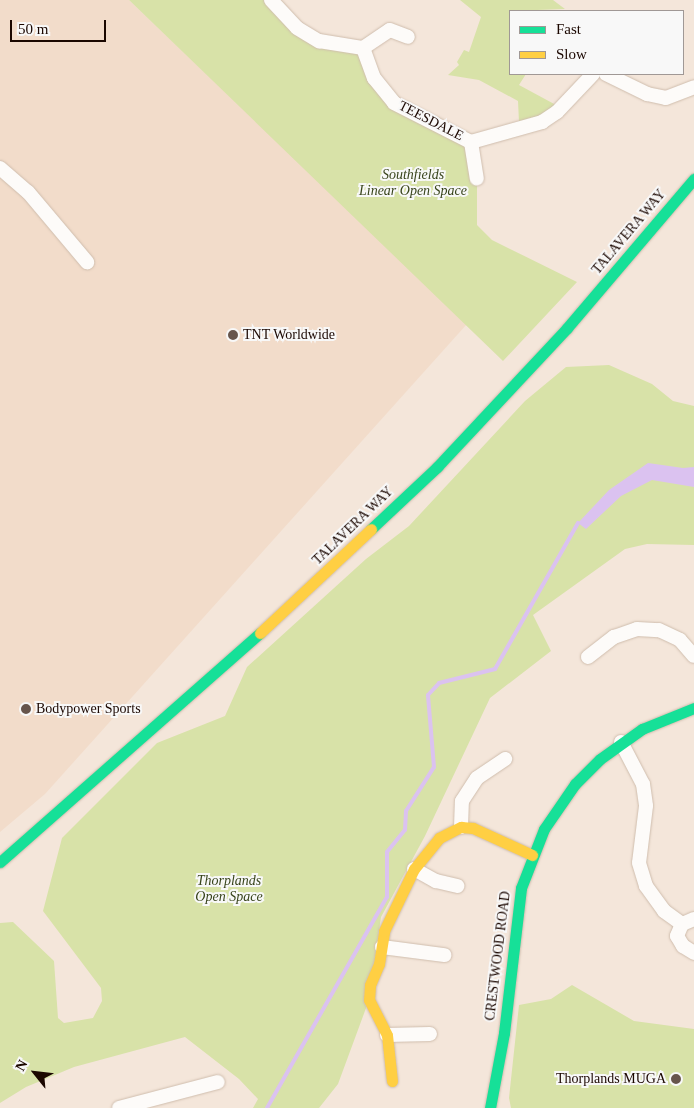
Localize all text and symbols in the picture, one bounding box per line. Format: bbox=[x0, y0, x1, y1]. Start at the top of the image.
scale bar bbox=[12, 10, 109, 42]
legend bbox=[509, 10, 684, 75]
text: 50 m bbox=[18, 21, 48, 37]
text: Fast bbox=[556, 21, 581, 37]
text: Slow bbox=[556, 46, 587, 62]
street label: TEESDALE bbox=[396, 97, 466, 145]
park label: Southfields Linear Open Space bbox=[359, 167, 467, 200]
street label: TALAVERA WAY bbox=[588, 186, 670, 278]
place label: TNT Worldwide bbox=[243, 327, 336, 343]
marker: TNT Worldwide bbox=[227, 329, 239, 341]
street label: TALAVERA WAY bbox=[309, 483, 397, 569]
place label: Bodypower Sports bbox=[36, 701, 141, 717]
marker: Bodypower Sports bbox=[20, 703, 32, 715]
park label: Thorplands Open Space bbox=[195, 873, 263, 906]
street label: CRESTWOOD ROAD bbox=[482, 890, 514, 1022]
north arrow bbox=[10, 1048, 60, 1098]
text: N bbox=[12, 1057, 30, 1074]
place label: Thorplands MUGA bbox=[556, 1071, 666, 1087]
marker: Thorplands MUGA bbox=[670, 1073, 682, 1085]

